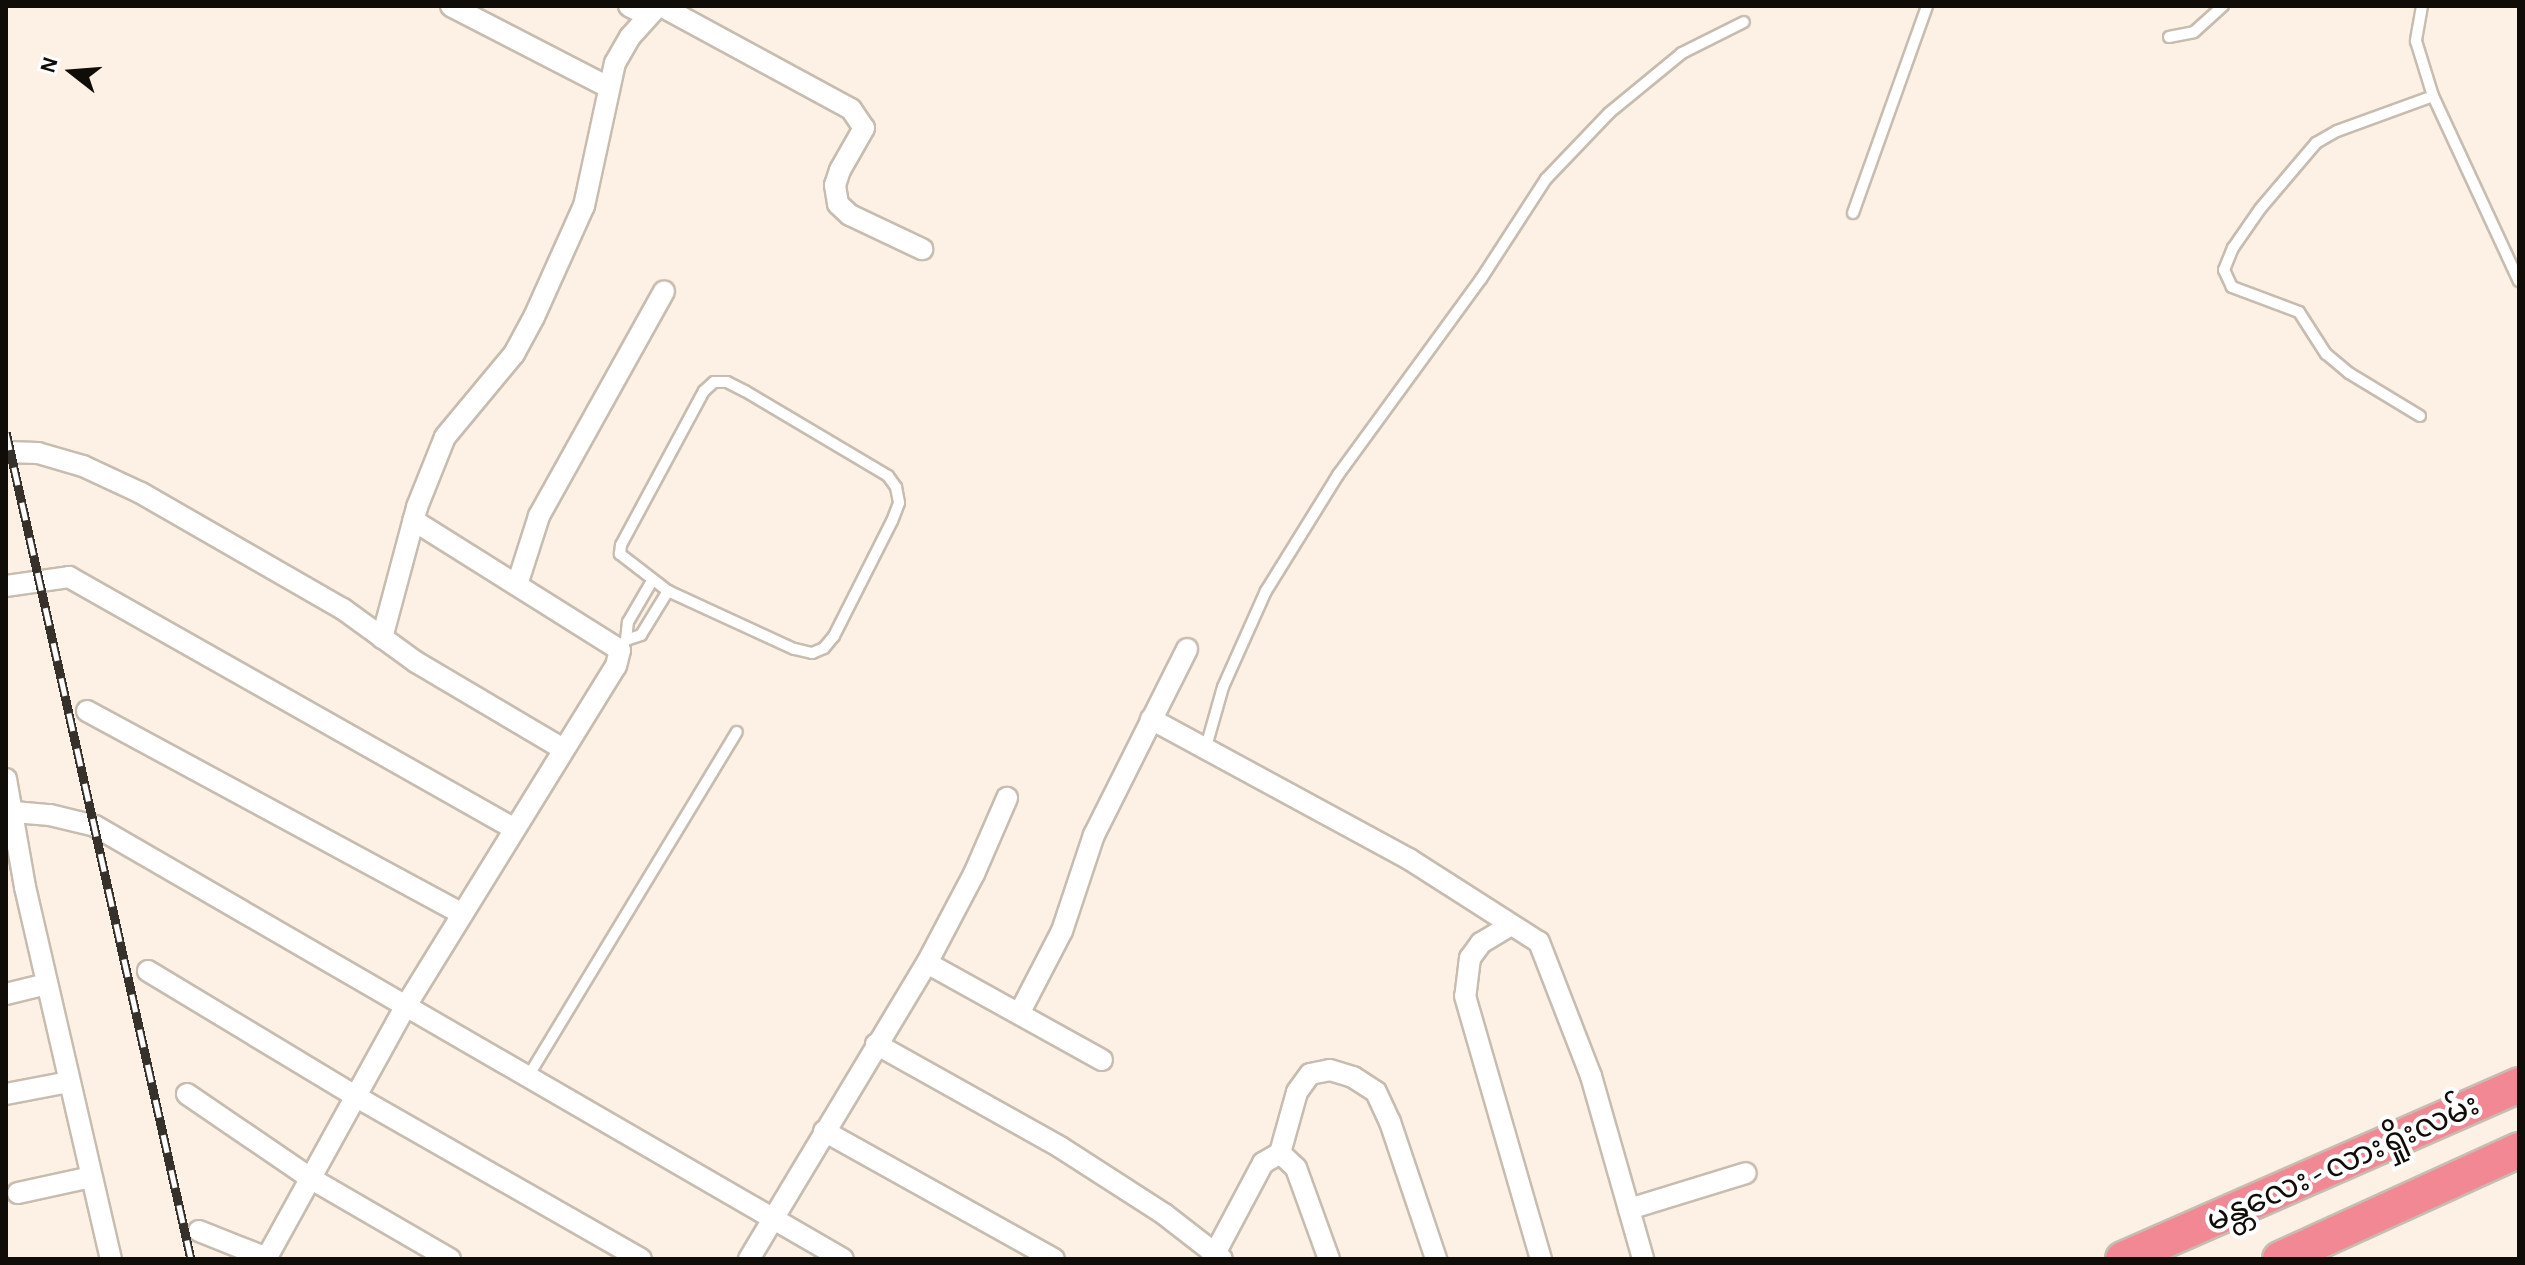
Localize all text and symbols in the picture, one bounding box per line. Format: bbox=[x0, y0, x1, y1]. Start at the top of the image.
north arrow bbox=[32, 32, 112, 112]
text: N bbox=[36, 54, 62, 76]
street label: မန္တလေး - လားရှိုးလမ်း bbox=[2201, 1086, 2485, 1240]

